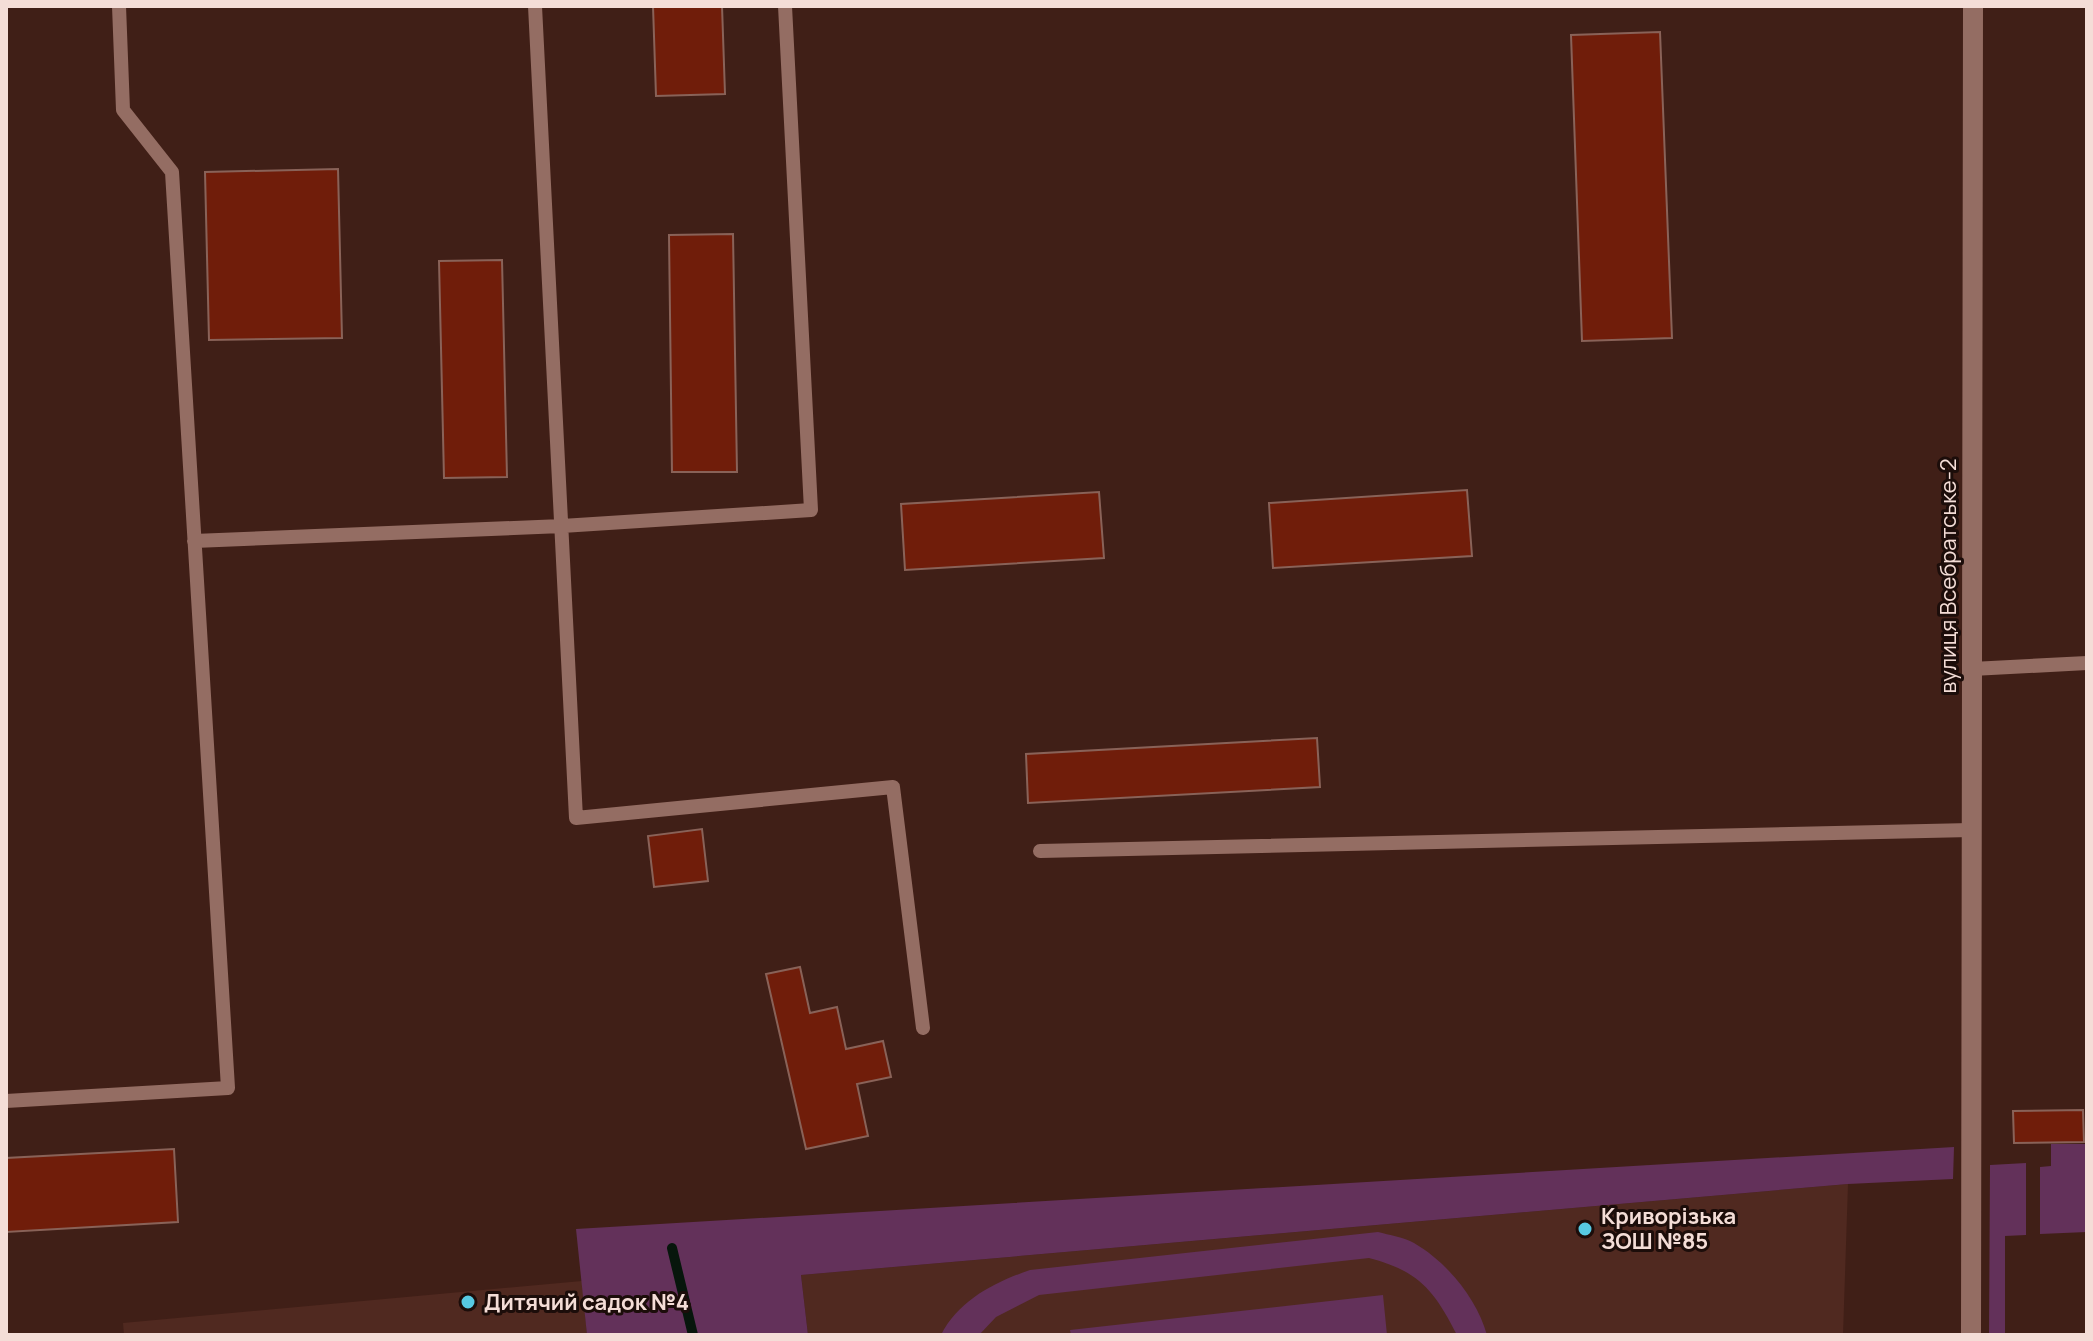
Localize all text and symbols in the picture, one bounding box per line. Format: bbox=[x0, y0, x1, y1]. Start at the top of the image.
street label: вулиця Всебратське-2 bbox=[1933, 459, 1963, 693]
place label: Криворізька ЗОШ №85 bbox=[1601, 1201, 1736, 1256]
marker: Криворізька ЗОШ №85 bbox=[1576, 1220, 1594, 1238]
place label: Дитячий садок №4 bbox=[484, 1287, 689, 1317]
marker: Дитячий садок №4 bbox=[459, 1293, 477, 1311]

